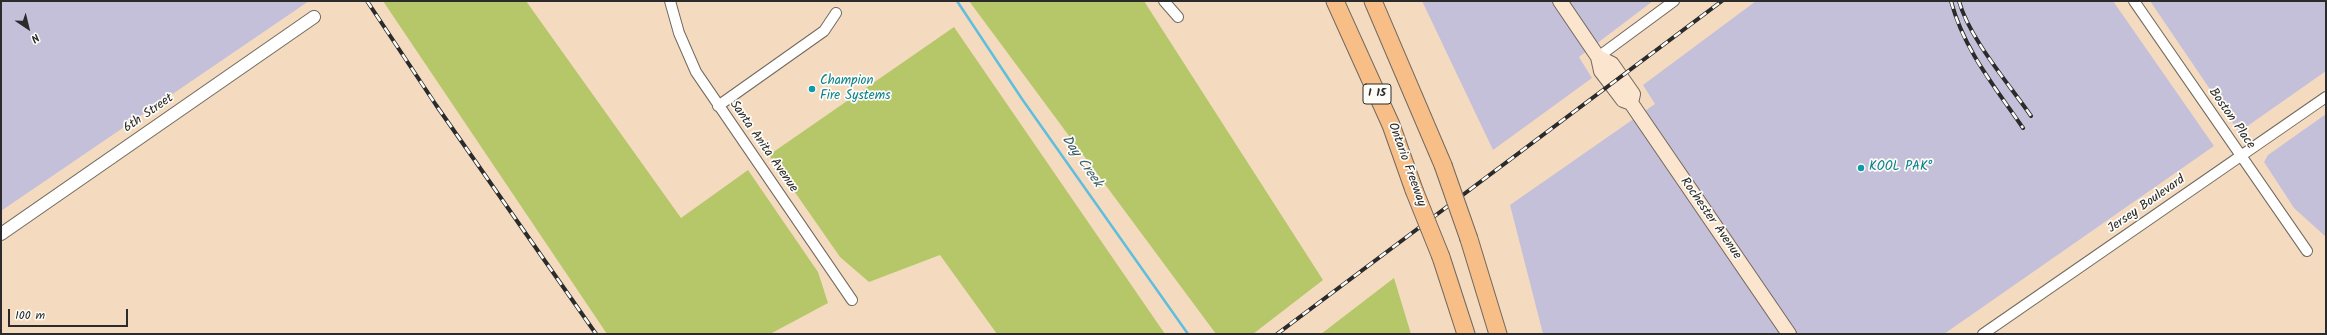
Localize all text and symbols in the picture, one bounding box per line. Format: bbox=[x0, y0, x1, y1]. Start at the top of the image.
north arrow bbox=[8, 8, 48, 48]
text: N bbox=[27, 28, 43, 47]
place label: Champion Fire Systems bbox=[820, 74, 891, 105]
marker: Champion Fire Systems bbox=[807, 84, 817, 94]
road number: I 15 bbox=[1363, 84, 1391, 104]
street label: Boston Place bbox=[2204, 86, 2258, 152]
street label: 6th Street bbox=[121, 91, 177, 137]
street label: Santa Anita Avenue bbox=[725, 98, 801, 196]
street label: Ontario Freeway bbox=[1384, 121, 1428, 209]
water label: Day Creek bbox=[1057, 133, 1105, 191]
place label: KOOL PAK° bbox=[1869, 160, 1932, 176]
marker: KOOL PAK° bbox=[1856, 163, 1866, 173]
street label: Jersey Boulevard bbox=[2105, 173, 2189, 237]
street label: Rochester Avenue bbox=[1676, 175, 1744, 263]
scale bar bbox=[10, 301, 130, 327]
text: 100 m bbox=[15, 306, 45, 325]

